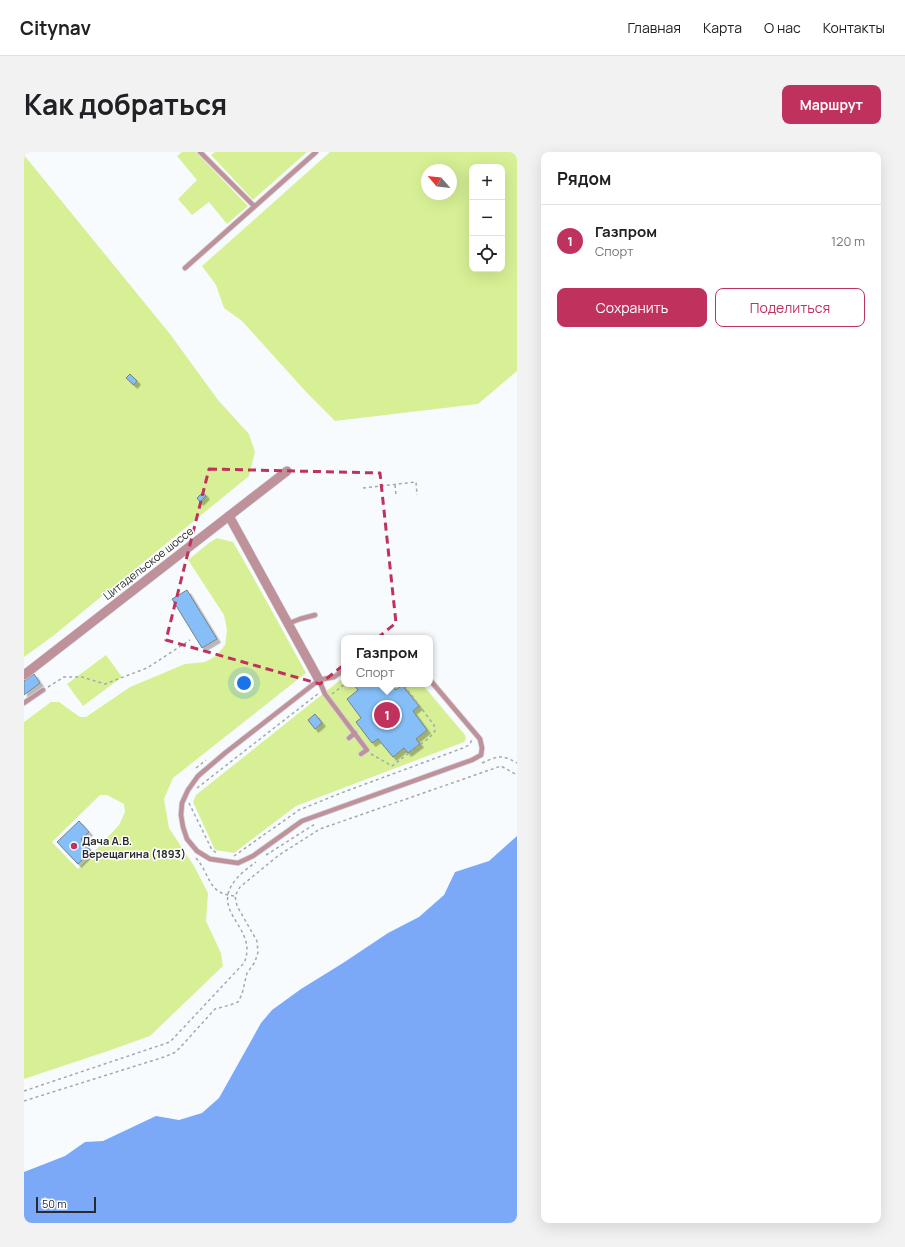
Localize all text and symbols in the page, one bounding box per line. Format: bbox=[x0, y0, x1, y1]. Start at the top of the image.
text: Citynav bbox=[20, 15, 91, 41]
text: Главная bbox=[628, 18, 681, 37]
text: Карта bbox=[703, 18, 742, 37]
text: О нас bbox=[764, 18, 801, 37]
text: Контакты bbox=[823, 18, 885, 37]
text: Как добраться bbox=[24, 85, 227, 123]
button: Маршрут bbox=[782, 85, 881, 124]
north arrow bbox=[421, 164, 457, 200]
map controls bbox=[469, 164, 505, 272]
button: + bbox=[469, 164, 505, 200]
text: Рядом bbox=[557, 167, 611, 190]
button: − bbox=[469, 200, 505, 236]
text: Газпром bbox=[595, 221, 657, 242]
text: 1 bbox=[567, 232, 573, 250]
text: 120 m bbox=[831, 232, 865, 250]
button: locate bbox=[469, 236, 505, 272]
text: Спорт bbox=[595, 242, 634, 260]
button: Сохранить bbox=[557, 288, 707, 327]
button: Поделиться bbox=[715, 288, 865, 327]
street label: Цитадельское шоссе bbox=[100, 523, 197, 603]
popup bbox=[341, 635, 433, 687]
text: Газпром bbox=[356, 642, 418, 663]
text: Спорт bbox=[356, 663, 395, 681]
your location bbox=[234, 673, 254, 693]
pin: 1 bbox=[374, 700, 400, 730]
place label: Дача А.В. Верещагина (1893) bbox=[82, 833, 186, 861]
marker: Дача А.В. Верещагина (1893) bbox=[69, 841, 79, 851]
scale bar bbox=[36, 1195, 96, 1214]
text: 50 m bbox=[42, 1196, 67, 1211]

